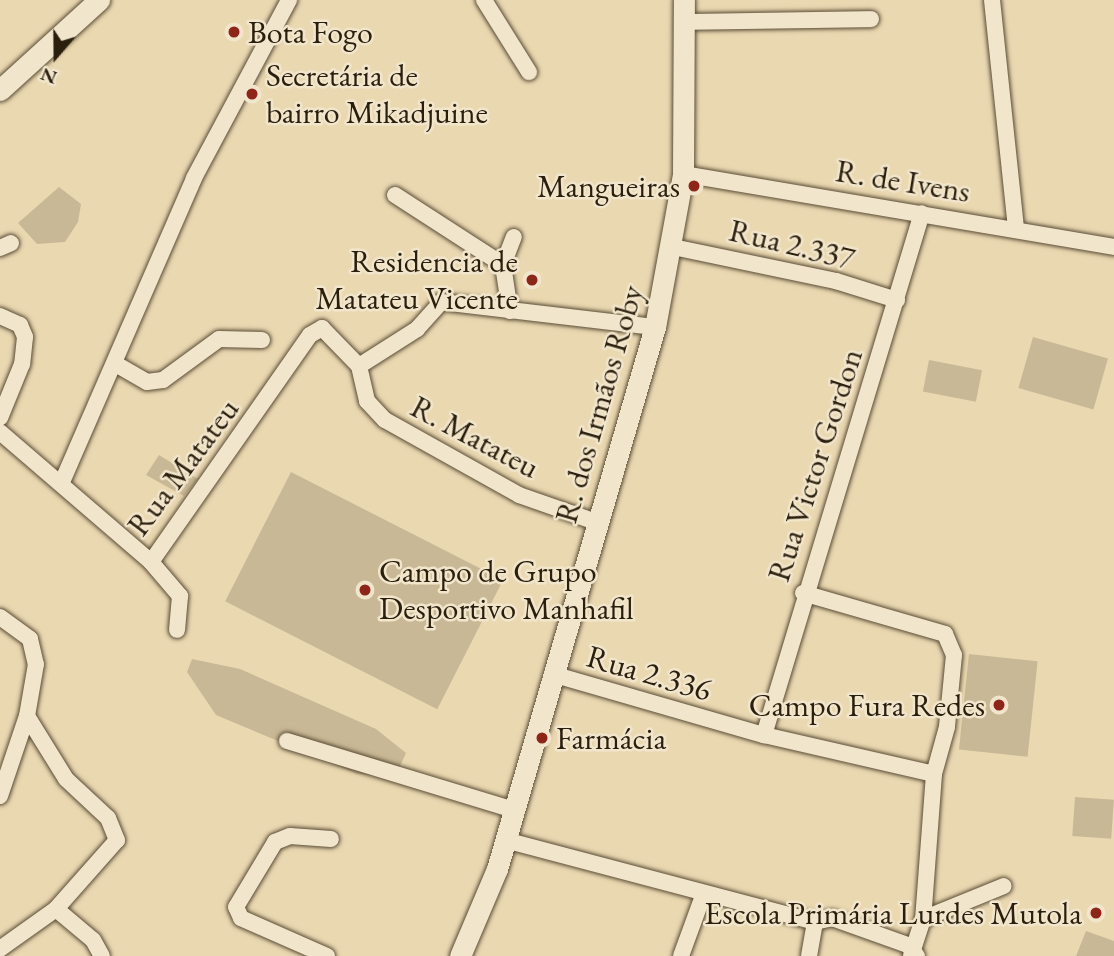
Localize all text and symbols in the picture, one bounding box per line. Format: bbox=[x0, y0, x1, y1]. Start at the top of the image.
place label: Bota Fogo bbox=[248, 13, 373, 51]
north arrow bbox=[21, 21, 91, 91]
marker: Bota Fogo bbox=[226, 24, 242, 40]
place label: Secretária de bairro Mikadjuine bbox=[266, 57, 488, 132]
text: N bbox=[37, 62, 60, 91]
marker: Secretária de bairro Mikadjuine bbox=[244, 86, 260, 102]
street label: R. de Ivens bbox=[833, 151, 973, 211]
place label: Mangueiras bbox=[537, 167, 680, 205]
marker: Mangueiras bbox=[686, 178, 702, 194]
street label: Rua 2.337 bbox=[725, 211, 859, 277]
place label: Residencia de Matateu Vicente bbox=[315, 243, 518, 318]
marker: Residencia de Matateu Vicente bbox=[524, 272, 540, 288]
street label: R. dos Irmãos Roby bbox=[547, 281, 651, 527]
street label: Rua Victor Gordon bbox=[759, 344, 871, 586]
street label: R. Matateu bbox=[404, 387, 546, 487]
street label: Rua Matateu bbox=[119, 391, 247, 543]
place label: Campo de Grupo Desportivo Manhafil bbox=[379, 553, 634, 628]
marker: Campo de Grupo Desportivo Manhafil bbox=[357, 582, 373, 598]
street label: Rua 2.336 bbox=[582, 637, 716, 709]
place label: Campo Fura Redes bbox=[749, 686, 985, 724]
marker: Campo Fura Redes bbox=[991, 697, 1007, 713]
place label: Farmácia bbox=[556, 719, 666, 757]
marker: Farmácia bbox=[534, 730, 550, 746]
place label: Escola Primária Lurdes Mutola bbox=[704, 894, 1082, 932]
marker: Escola Primária Lurdes Mutola bbox=[1088, 905, 1104, 921]

